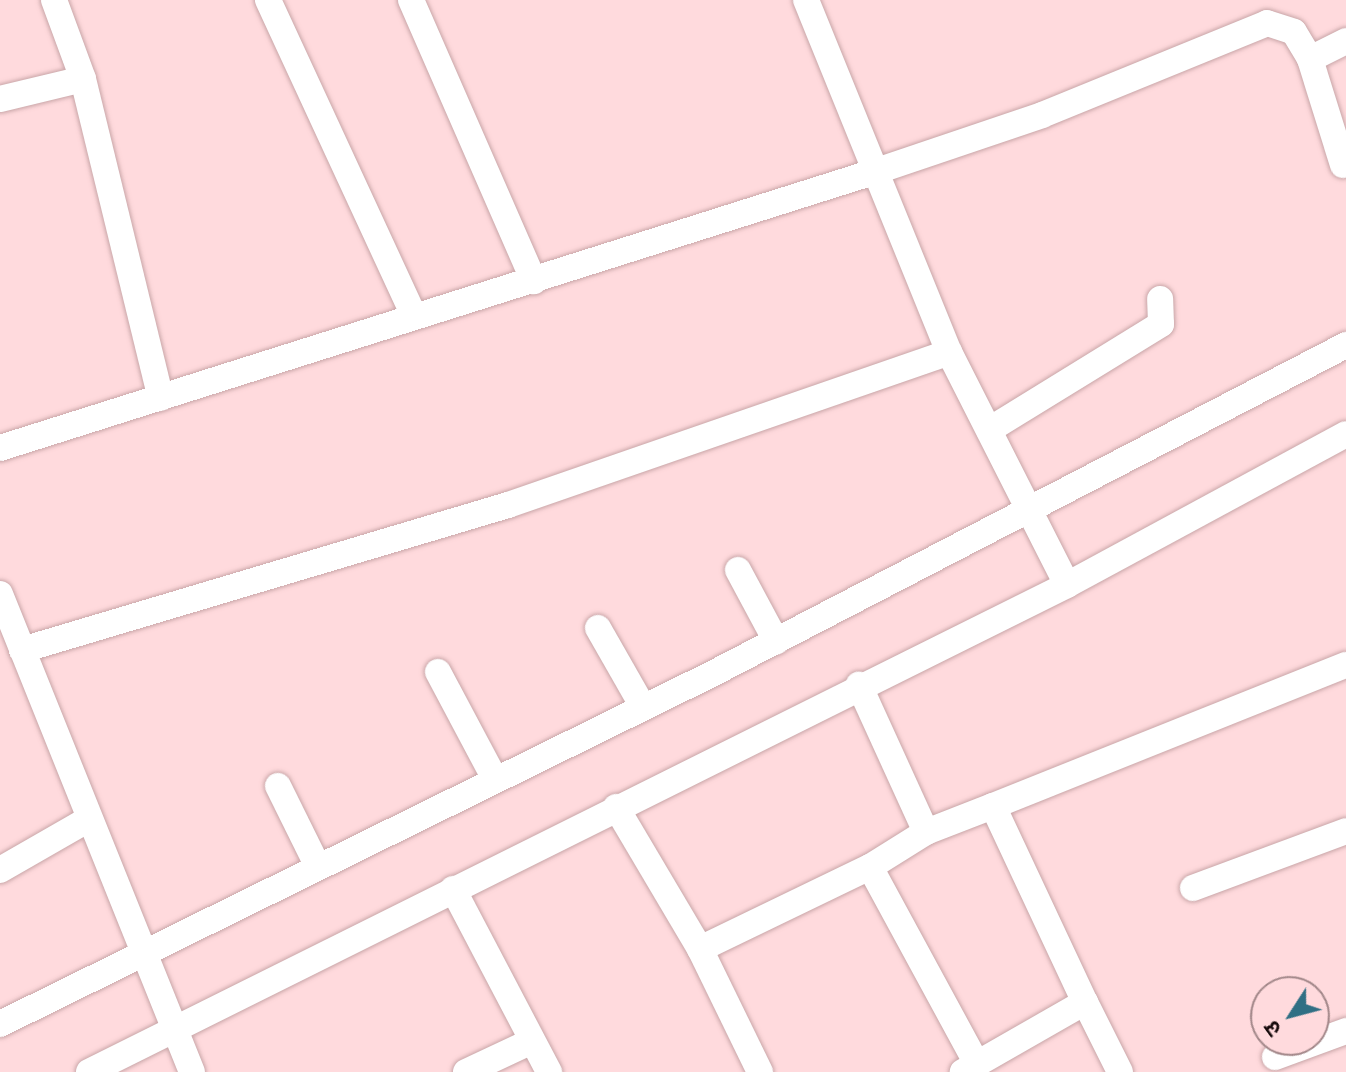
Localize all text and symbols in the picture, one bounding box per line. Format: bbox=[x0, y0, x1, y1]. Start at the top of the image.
north arrow bbox=[1250, 976, 1330, 1056]
text: उ bbox=[1258, 1017, 1286, 1042]

